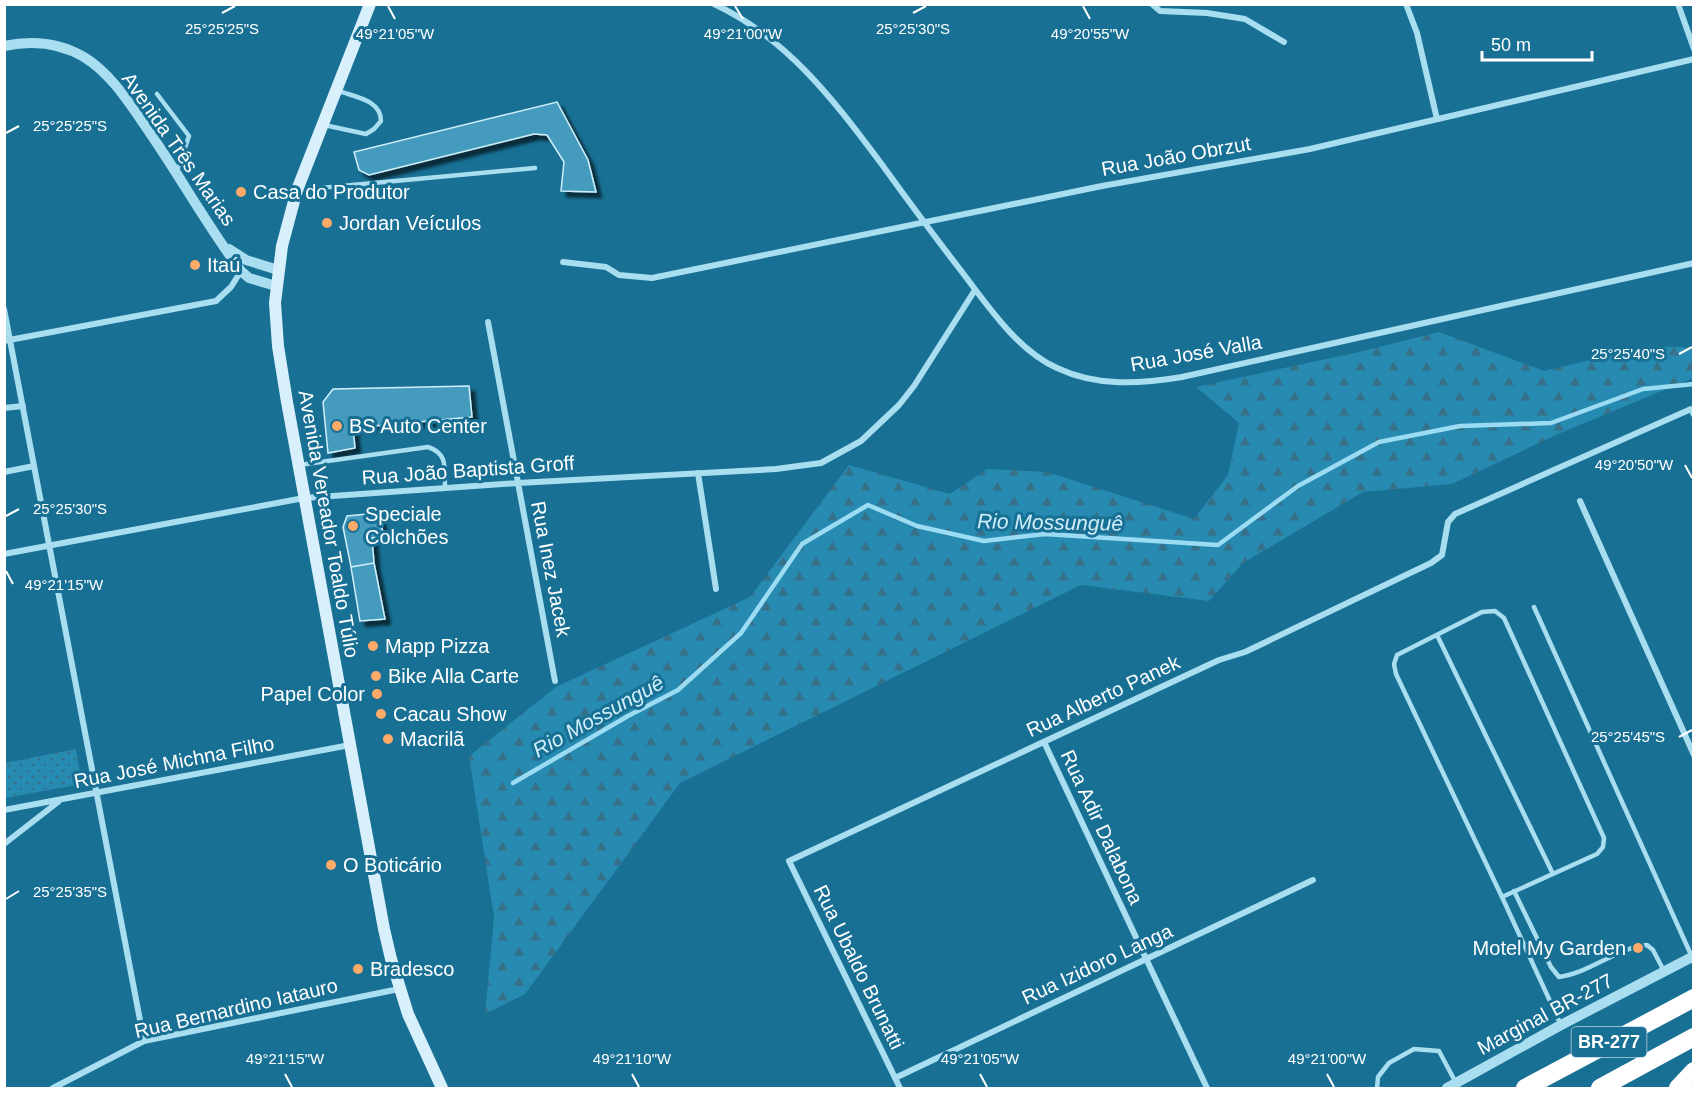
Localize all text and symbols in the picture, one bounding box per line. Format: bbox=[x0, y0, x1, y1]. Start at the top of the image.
text: 25°25'25"S bbox=[185, 20, 259, 37]
text: 25°25'30"S bbox=[876, 20, 950, 37]
scale bar bbox=[1482, 24, 1592, 62]
text: 49°21'05"W bbox=[356, 25, 435, 42]
text: 49°21'00"W bbox=[704, 25, 783, 42]
text: 49°20'55"W bbox=[1051, 25, 1130, 42]
text: 50 m bbox=[1491, 35, 1531, 55]
street label: Avenida Três Marias bbox=[118, 68, 240, 230]
text: 25°25'25"S bbox=[33, 117, 107, 134]
street label: Rua João Obrzut bbox=[1100, 132, 1253, 180]
place label: Casa do Produtor bbox=[253, 181, 410, 203]
marker: Casa do Produtor bbox=[234, 185, 248, 199]
place label: Jordan Veículos bbox=[339, 212, 481, 234]
marker: Jordan Veículos bbox=[320, 216, 334, 230]
place label: Itaú bbox=[207, 254, 240, 276]
marker: Itaú bbox=[188, 258, 202, 272]
street label: Rua José Valla bbox=[1129, 330, 1264, 375]
text: 25°25'40"S bbox=[1591, 345, 1665, 362]
street label: Avenida Vereador Toaldo Túlio bbox=[295, 388, 363, 660]
place label: BS Auto Center bbox=[349, 415, 487, 437]
marker: BS Auto Center bbox=[330, 419, 344, 433]
street label: Rua João Baptista Groff bbox=[361, 452, 575, 488]
text: 49°20'50"W bbox=[1595, 456, 1674, 473]
street label: Rua Inez Jacek bbox=[527, 499, 575, 640]
text: 25°25'30"S bbox=[33, 500, 107, 517]
place label: Speciale Colchões bbox=[365, 503, 448, 548]
water label: Rio Mossunguê bbox=[977, 509, 1123, 535]
marker: Speciale Colchões bbox=[346, 519, 360, 533]
text: 49°21'15"W bbox=[25, 576, 104, 593]
place label: Mapp Pizza bbox=[385, 635, 490, 657]
marker: Mapp Pizza bbox=[366, 639, 380, 653]
street label: Rua Alberto Panek bbox=[1023, 650, 1184, 741]
place label: Bike Alla Carte bbox=[388, 665, 519, 687]
marker: Bike Alla Carte bbox=[369, 669, 383, 683]
water label: Rio Mossunguê bbox=[529, 671, 667, 761]
place label: Papel Color bbox=[260, 683, 365, 705]
marker: Papel Color bbox=[370, 687, 384, 701]
place label: Cacau Show bbox=[393, 703, 507, 725]
marker: Cacau Show bbox=[374, 707, 388, 721]
place label: Macrilã bbox=[400, 728, 465, 750]
text: 25°25'45"S bbox=[1591, 728, 1665, 745]
street label: Rua José Michna Filho bbox=[72, 732, 276, 792]
marker: Macrilã bbox=[381, 732, 395, 746]
street label: Rua Adir Dalabona bbox=[1057, 746, 1148, 909]
place label: O Boticário bbox=[343, 854, 442, 876]
marker: O Boticário bbox=[324, 858, 338, 872]
street label: Rua Ubaldo Brunatti bbox=[810, 881, 908, 1053]
text: 25°25'35"S bbox=[33, 883, 107, 900]
street label: Rua Izidoro Langa bbox=[1018, 919, 1177, 1009]
place label: Motel My Garden bbox=[1473, 937, 1626, 959]
marker: Motel My Garden bbox=[1631, 941, 1645, 955]
place label: Bradesco bbox=[370, 958, 455, 980]
marker: Bradesco bbox=[351, 962, 365, 976]
street label: Marginal BR-277 bbox=[1473, 968, 1617, 1060]
street label: Rua Bernardino Iatauro bbox=[132, 974, 340, 1042]
road number: BR-277 bbox=[1572, 1027, 1646, 1057]
text: 49°21'15"W bbox=[246, 1050, 325, 1067]
text: 49°21'10"W bbox=[593, 1050, 672, 1067]
text: 49°21'05"W bbox=[941, 1050, 1020, 1067]
text: 49°21'00"W bbox=[1288, 1050, 1367, 1067]

